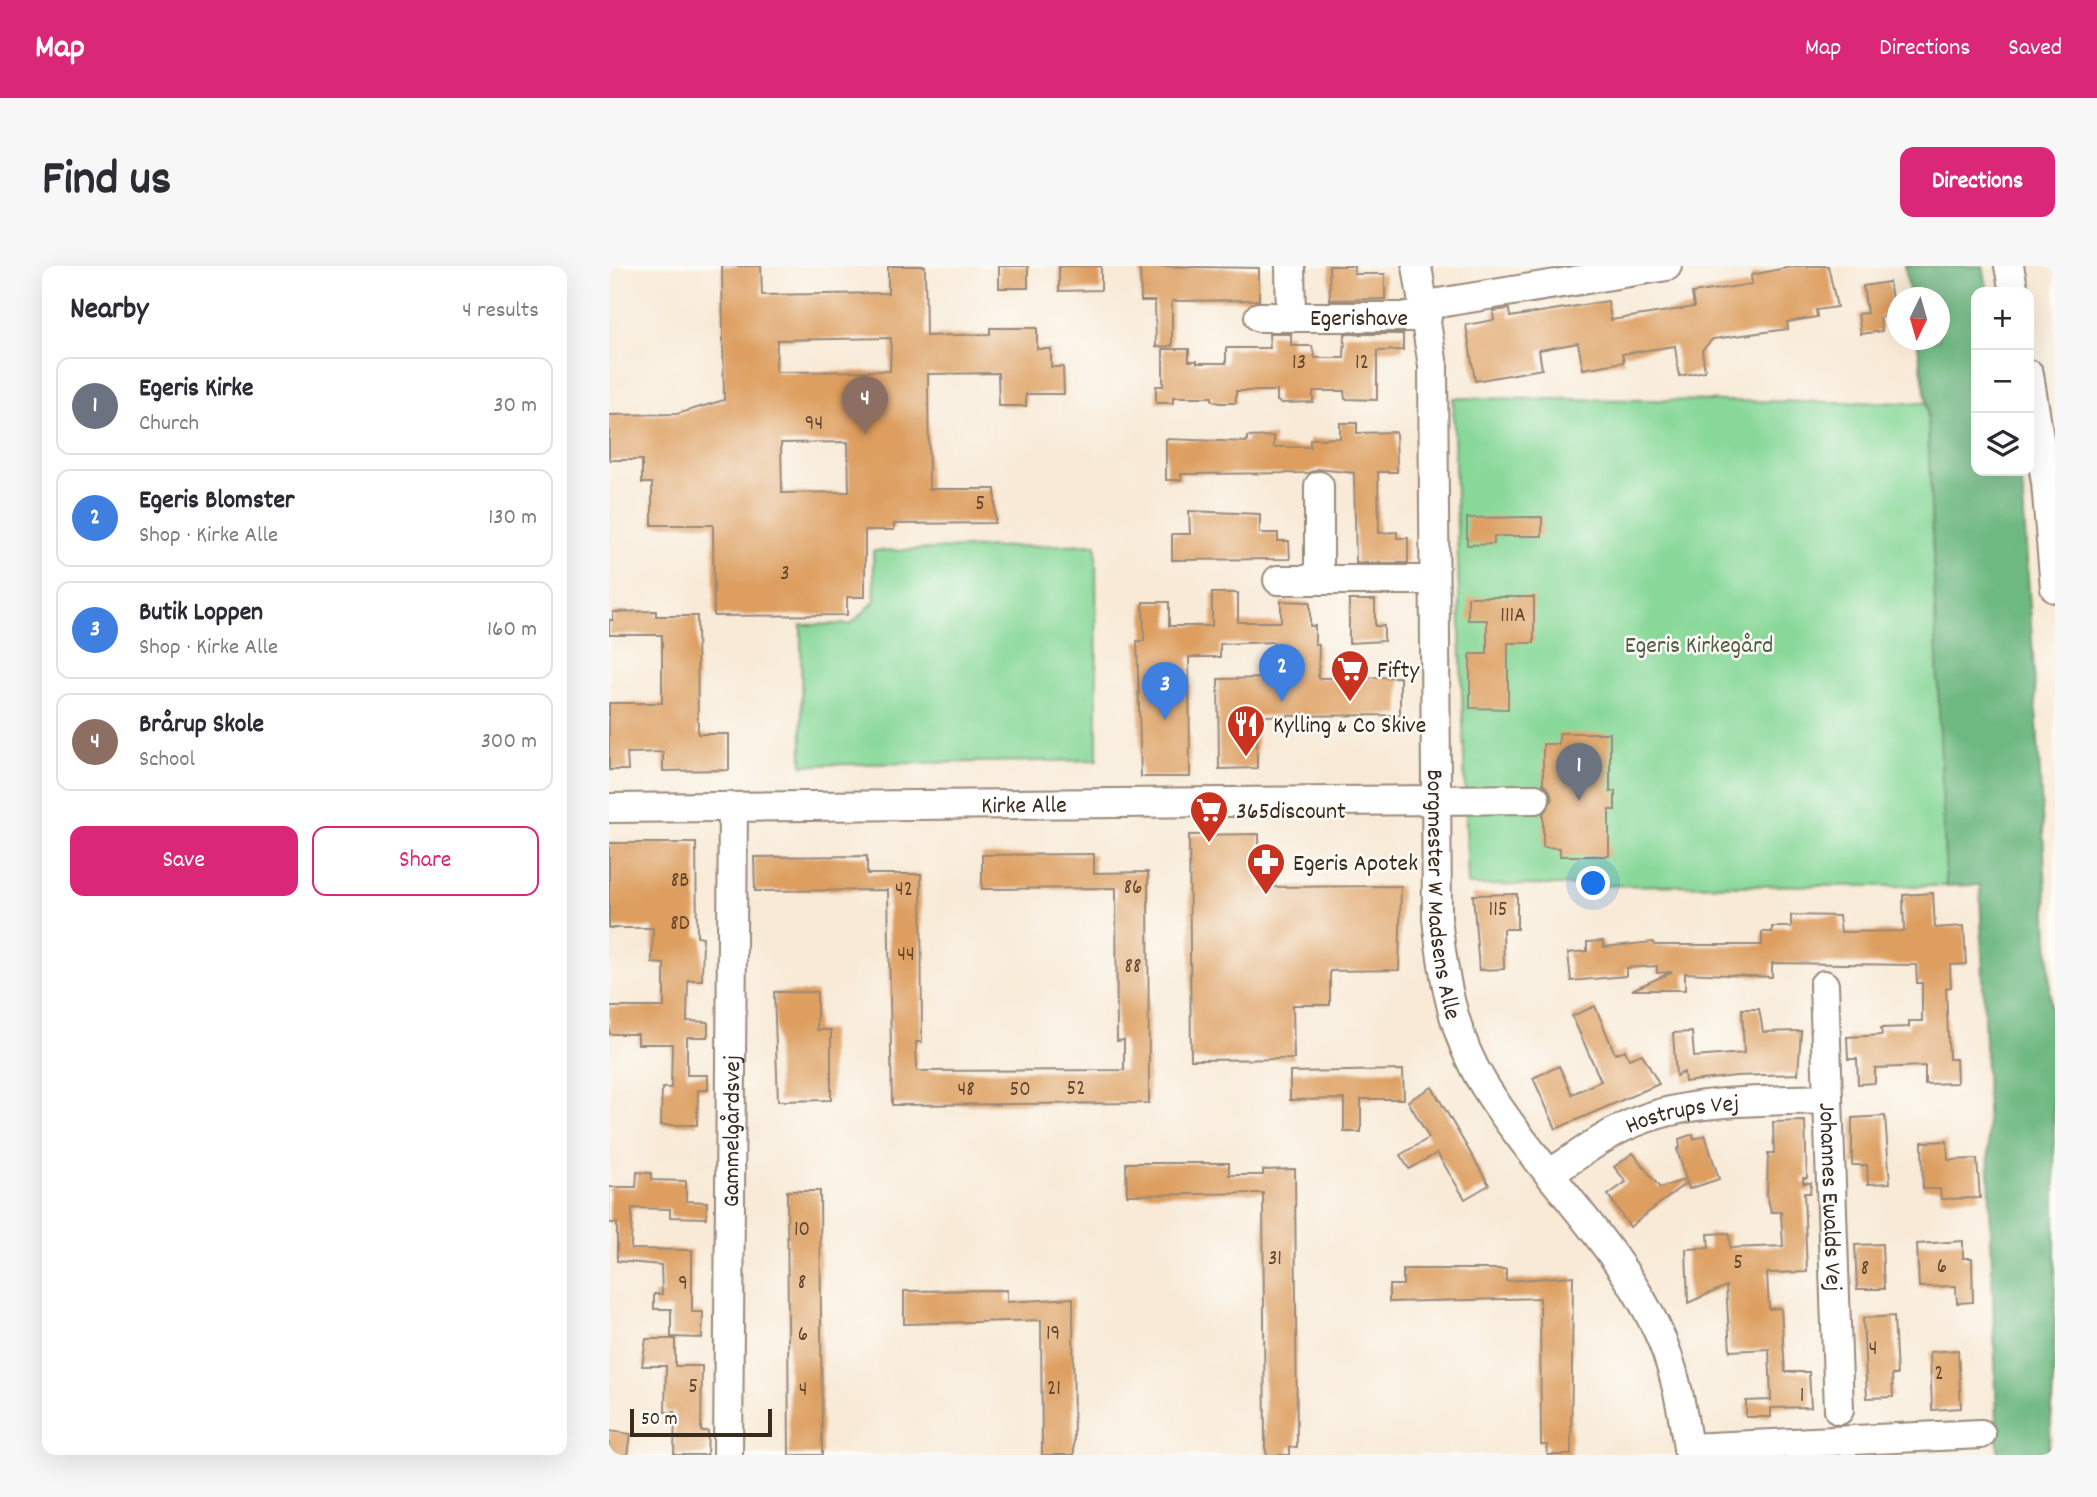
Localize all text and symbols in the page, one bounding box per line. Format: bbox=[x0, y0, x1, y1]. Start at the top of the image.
text: Map bbox=[35, 26, 85, 73]
text: Map bbox=[1805, 32, 1841, 66]
text: Directions bbox=[1879, 32, 1970, 66]
text: Saved bbox=[2008, 32, 2062, 66]
text: Find us bbox=[42, 147, 171, 217]
button: Directions bbox=[1900, 147, 2055, 217]
north arrow bbox=[1887, 287, 1950, 350]
map controls bbox=[1971, 287, 2034, 476]
button: + bbox=[1971, 287, 2034, 350]
text: Nearby bbox=[70, 290, 148, 333]
text: 4 results bbox=[462, 295, 539, 328]
street label: Egerishave bbox=[1310, 303, 1408, 337]
house number: 13 bbox=[1292, 349, 1306, 379]
house number: 12 bbox=[1355, 349, 1369, 379]
button: − bbox=[1971, 350, 2034, 413]
text: Egeris Kirke bbox=[139, 371, 253, 408]
pin: 4 bbox=[842, 376, 888, 434]
text: 1 bbox=[92, 390, 98, 423]
text: 30 m bbox=[493, 390, 537, 423]
text: Church bbox=[139, 408, 199, 441]
house number: 94 bbox=[805, 410, 823, 440]
button: layers bbox=[1971, 413, 2034, 476]
text: Egeris Blomster bbox=[139, 483, 295, 520]
house number: 5 bbox=[975, 490, 985, 520]
text: 2 bbox=[90, 502, 100, 535]
text: 130 m bbox=[488, 502, 537, 535]
text: Shop · Kirke Alle bbox=[139, 520, 278, 553]
house number: 3 bbox=[780, 560, 790, 590]
text: Butik Loppen bbox=[139, 595, 263, 632]
house number: 111A bbox=[1500, 602, 1526, 632]
text: 3 bbox=[90, 614, 100, 647]
text: 160 m bbox=[487, 614, 537, 647]
park label: Egeris Kirkegård bbox=[1625, 630, 1773, 664]
text: Shop · Kirke Alle bbox=[139, 632, 278, 665]
pin: 2 bbox=[1259, 644, 1305, 702]
supermarket icon: Fifty bbox=[1329, 648, 1371, 703]
place label: Fifty bbox=[1377, 655, 1420, 689]
pin: 3 bbox=[1142, 662, 1188, 720]
restaurant icon: Kylling & Co Skive bbox=[1225, 703, 1267, 758]
text: Brårup Skole bbox=[139, 707, 264, 744]
place label: Kylling & Co Skive bbox=[1273, 710, 1426, 744]
text: 4 bbox=[90, 726, 100, 759]
text: 300 m bbox=[481, 726, 537, 759]
pin: 1 bbox=[1556, 743, 1602, 801]
text: School bbox=[139, 744, 195, 777]
street label: Borgmester W Madsens Alle bbox=[1416, 769, 1468, 1024]
supermarket icon: 365discount bbox=[1188, 789, 1230, 844]
street label: Kirke Alle bbox=[981, 790, 1067, 824]
place label: 365discount bbox=[1236, 796, 1346, 830]
button: Save bbox=[70, 826, 298, 896]
button: Share bbox=[312, 826, 539, 896]
pharmacy icon: Egeris Apotek bbox=[1245, 841, 1287, 896]
place label: Egeris Apotek bbox=[1293, 848, 1418, 882]
your location bbox=[1576, 866, 1610, 900]
house number: 8B bbox=[671, 867, 689, 897]
house number: 86 bbox=[1124, 874, 1142, 904]
house number: 42 bbox=[895, 876, 913, 906]
house number: 115 bbox=[1489, 896, 1507, 926]
house number: 8D bbox=[670, 910, 690, 940]
house number: 44 bbox=[897, 941, 915, 971]
house number: 88 bbox=[1125, 953, 1141, 983]
street label: Gammelgårdsvej bbox=[716, 1055, 751, 1207]
house number: 52 bbox=[1067, 1075, 1085, 1105]
house number: 48 bbox=[957, 1076, 975, 1106]
house number: 50 bbox=[1009, 1076, 1031, 1106]
street label: Hostrups Vej bbox=[1620, 1088, 1740, 1144]
street label: Johannes Ewalds Vej bbox=[1808, 1102, 1849, 1292]
house number: 10 bbox=[794, 1216, 810, 1246]
house number: 31 bbox=[1268, 1245, 1282, 1275]
house number: 5 bbox=[1733, 1249, 1743, 1279]
house number: 6 bbox=[1937, 1253, 1947, 1283]
house number: 8 bbox=[1861, 1255, 1869, 1285]
house number: 8 bbox=[798, 1269, 806, 1299]
house number: 9 bbox=[678, 1270, 688, 1300]
house number: 19 bbox=[1046, 1320, 1060, 1350]
house number: 6 bbox=[798, 1321, 808, 1351]
house number: 4 bbox=[1869, 1335, 1877, 1365]
house number: 2 bbox=[1934, 1360, 1944, 1390]
house number: 5 bbox=[688, 1373, 698, 1403]
house number: 21 bbox=[1047, 1375, 1061, 1405]
house number: 4 bbox=[799, 1376, 807, 1406]
house number: 1 bbox=[1800, 1382, 1804, 1412]
scale bar bbox=[630, 1406, 772, 1438]
text: 50 m bbox=[641, 1407, 678, 1434]

